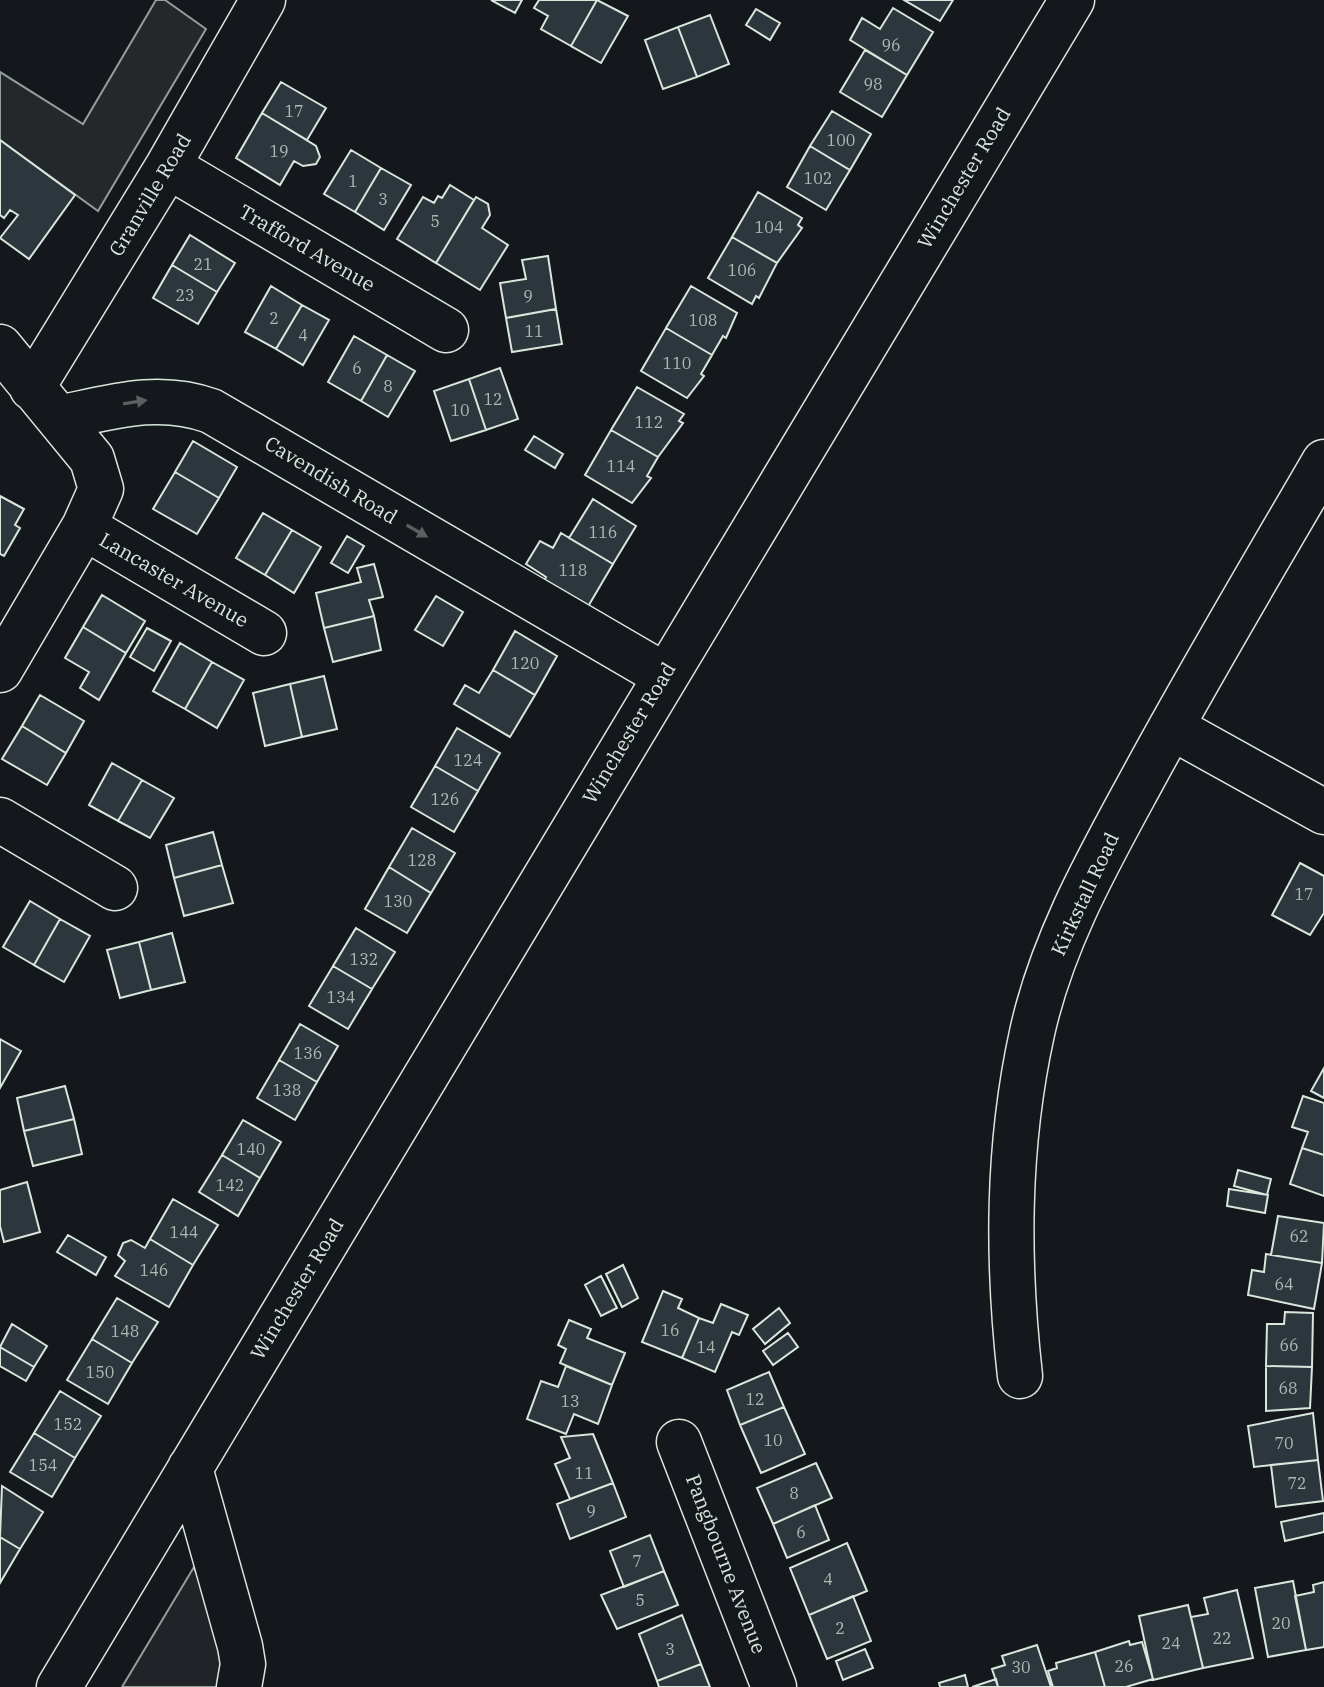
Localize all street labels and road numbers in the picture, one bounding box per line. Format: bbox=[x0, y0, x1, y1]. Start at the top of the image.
street label: Winchester Road bbox=[911, 102, 1016, 253]
street label: Granville Road bbox=[102, 128, 197, 261]
street label: Trafford Avenue bbox=[234, 198, 380, 298]
street label: Cavendish Road bbox=[260, 429, 403, 530]
street label: Lancaster Avenue bbox=[95, 526, 254, 633]
street label: Winchester Road bbox=[576, 657, 681, 808]
street label: Kirkstall Road bbox=[1044, 828, 1125, 960]
street label: Winchester Road bbox=[244, 1213, 349, 1364]
street label: Pangbourne Avenue bbox=[680, 1470, 773, 1657]

